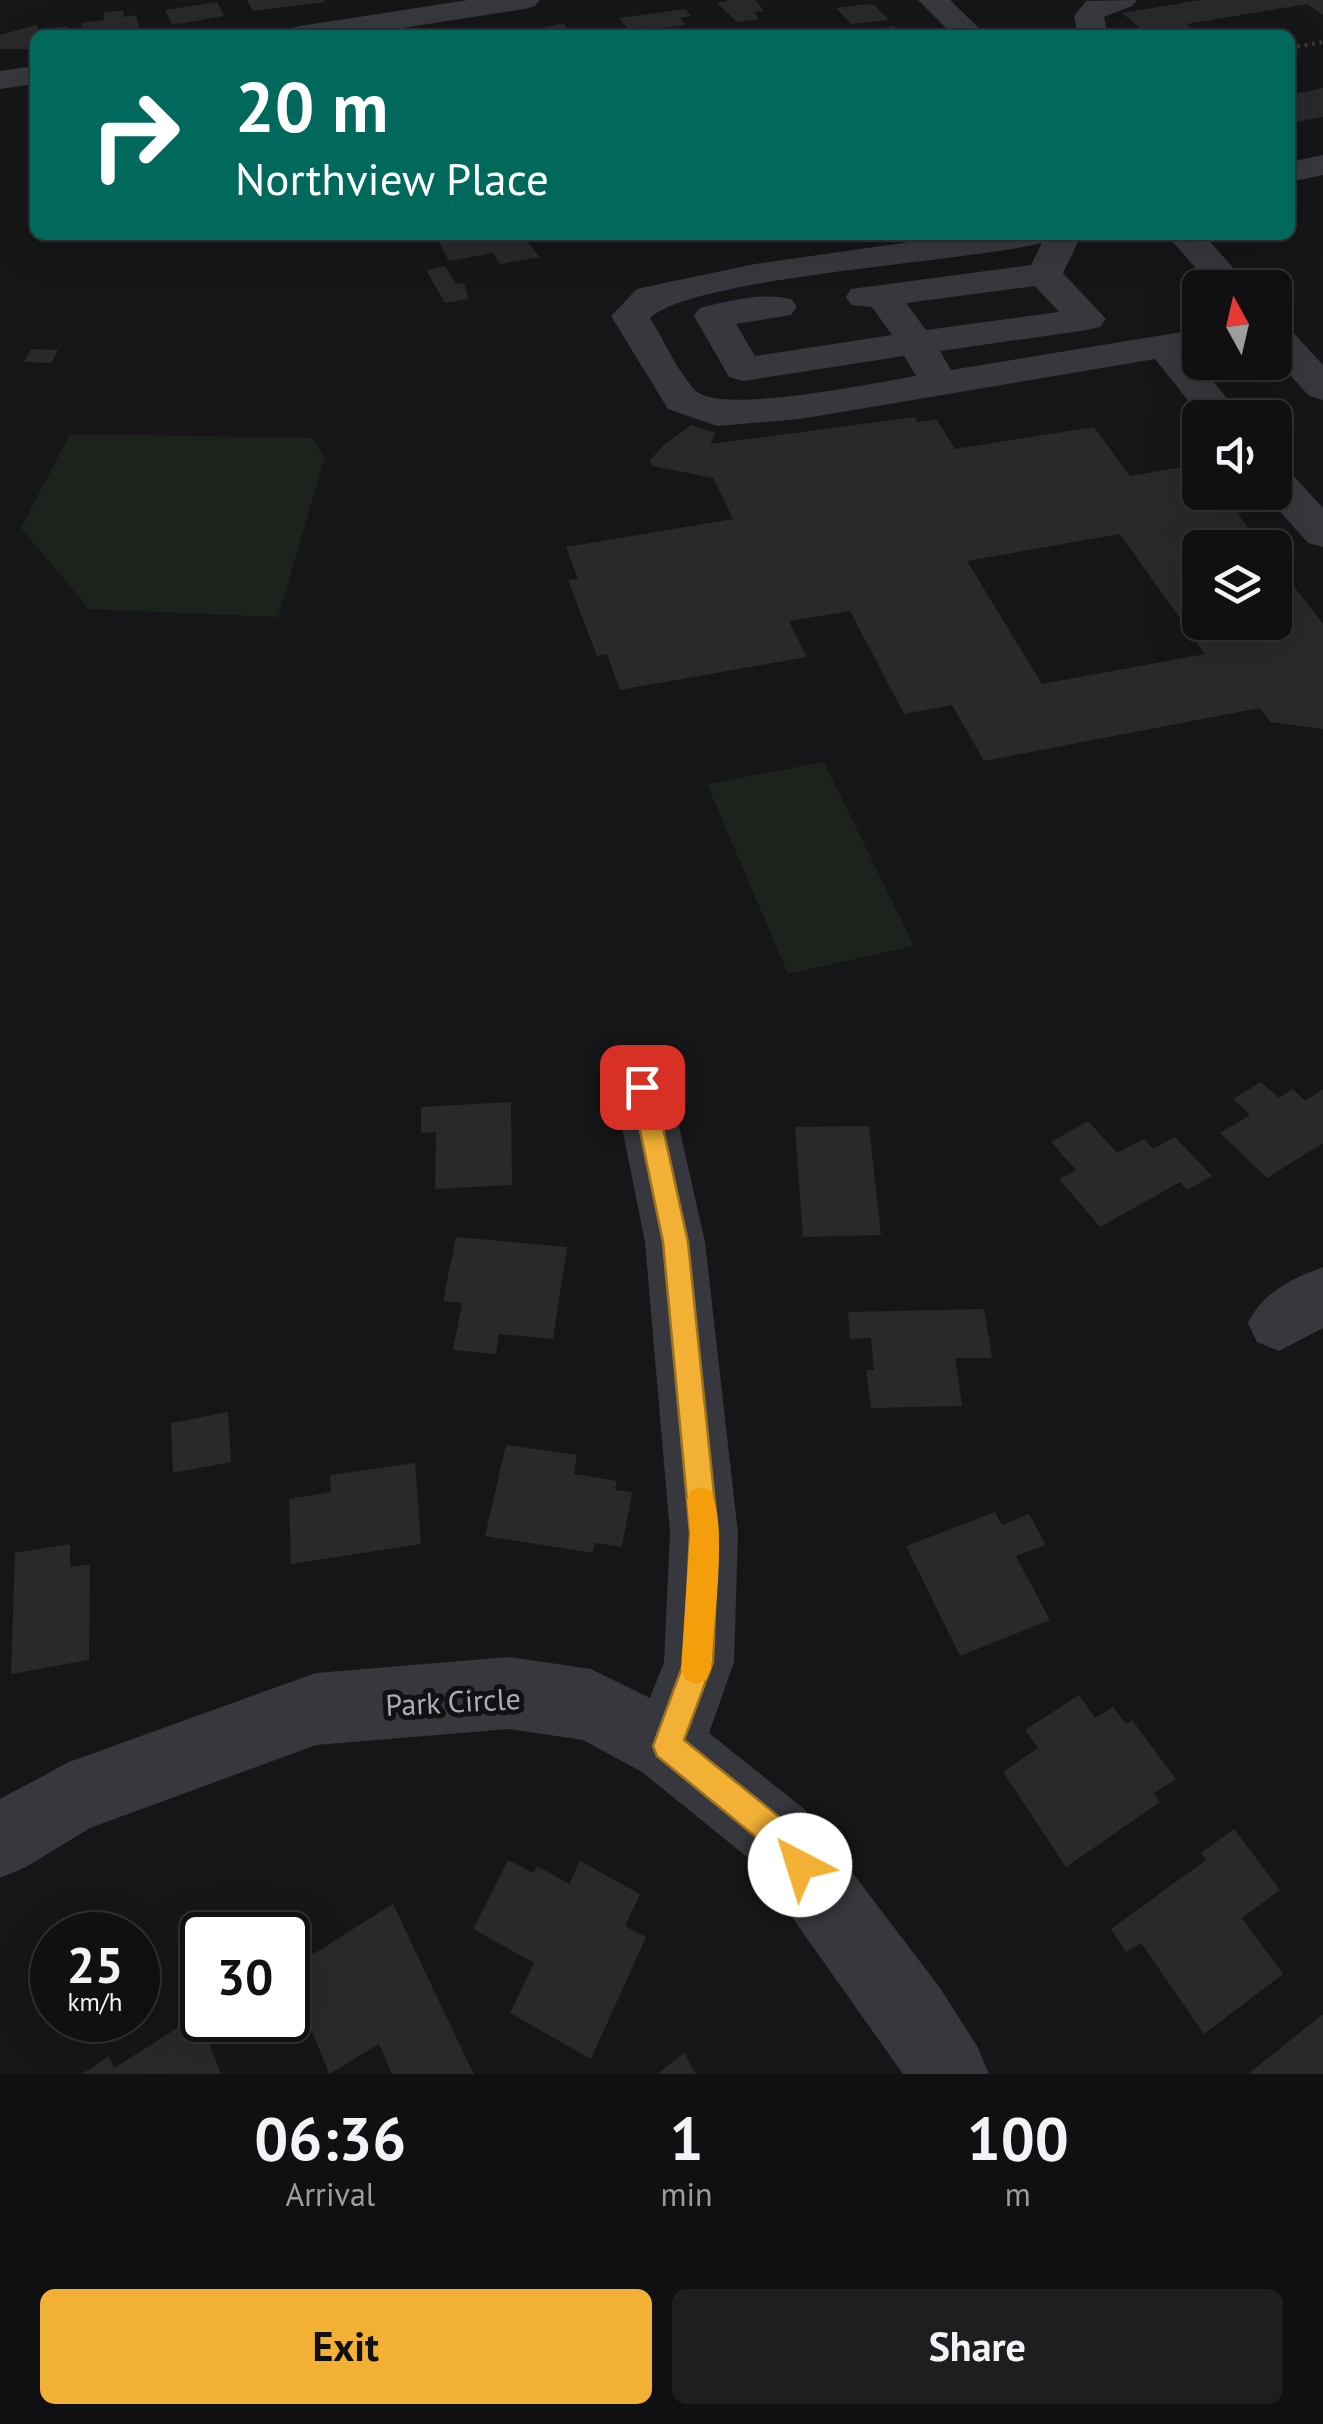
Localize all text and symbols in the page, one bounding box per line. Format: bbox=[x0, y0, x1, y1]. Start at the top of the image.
text: 20 m bbox=[235, 61, 388, 151]
icon: right bbox=[70, 70, 200, 200]
text: Northview Place bbox=[235, 149, 549, 207]
north arrow bbox=[1182, 270, 1292, 380]
map controls bbox=[1182, 270, 1292, 640]
button: sound bbox=[1182, 400, 1292, 510]
button: layers bbox=[1182, 530, 1292, 640]
pin bbox=[600, 1045, 685, 1130]
icon: arrive bbox=[615, 1060, 670, 1115]
street label: Park Circle bbox=[384, 1678, 522, 1724]
position arrow bbox=[748, 1813, 852, 1917]
speed limit sign: 30 bbox=[180, 1912, 310, 2042]
text: 25 bbox=[67, 1932, 123, 1997]
text: km/h bbox=[68, 1986, 122, 2018]
text: 06:36 bbox=[254, 2099, 406, 2177]
text: 1 bbox=[670, 2099, 704, 2177]
text: 100 bbox=[967, 2099, 1069, 2177]
text: Arrival bbox=[285, 2173, 375, 2215]
text: min bbox=[661, 2173, 713, 2215]
text: m bbox=[1005, 2173, 1031, 2215]
button: Exit bbox=[40, 2289, 652, 2404]
button: Share bbox=[672, 2289, 1283, 2404]

